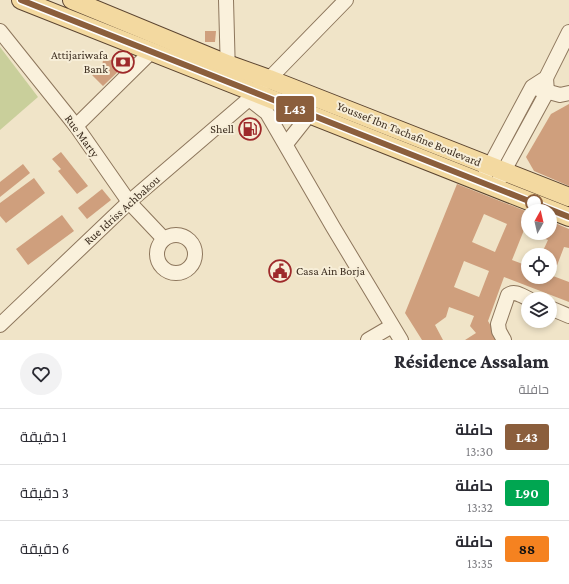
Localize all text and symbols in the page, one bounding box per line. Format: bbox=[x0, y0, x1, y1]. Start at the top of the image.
place label: Attijariwafa Bank bbox=[51, 48, 108, 76]
bank icon: Attijariwafa Bank bbox=[110, 49, 136, 75]
line badge: L43 bbox=[272, 96, 318, 122]
street label: Youssef Ibn Tachafine Boulevard bbox=[335, 99, 484, 170]
text: L43 bbox=[284, 101, 306, 117]
street label: Rue Marty bbox=[62, 112, 103, 161]
fuel station icon: Shell bbox=[237, 116, 263, 142]
place label: Shell bbox=[210, 122, 234, 136]
street label: Rue Idriss Achbakou bbox=[81, 172, 163, 248]
unlabelled marker bbox=[525, 194, 543, 212]
north arrow bbox=[521, 204, 557, 240]
map controls bbox=[521, 204, 557, 328]
button: locate bbox=[521, 248, 557, 284]
public building icon: Casa Ain Borja bbox=[267, 258, 293, 284]
place label: Casa Ain Borja bbox=[296, 264, 365, 278]
button: layers bbox=[521, 292, 557, 328]
text: Résidence Assalam bbox=[394, 351, 549, 372]
button: heart bbox=[20, 353, 62, 395]
text: حافلة bbox=[519, 382, 549, 397]
text: حافلة bbox=[455, 422, 493, 438]
text: 1 دقيقة bbox=[20, 429, 67, 445]
text: L43 bbox=[516, 429, 538, 445]
text: 13:30 bbox=[466, 444, 493, 459]
text: حافلة bbox=[455, 478, 493, 494]
text: 3 دقيقة bbox=[20, 485, 69, 501]
text: L90 bbox=[515, 485, 539, 501]
text: 13:32 bbox=[467, 500, 493, 515]
text: حافلة bbox=[455, 534, 493, 550]
text: 6 دقيقة bbox=[20, 541, 69, 557]
text: 88 bbox=[519, 541, 535, 557]
text: 13:35 bbox=[467, 556, 493, 571]

